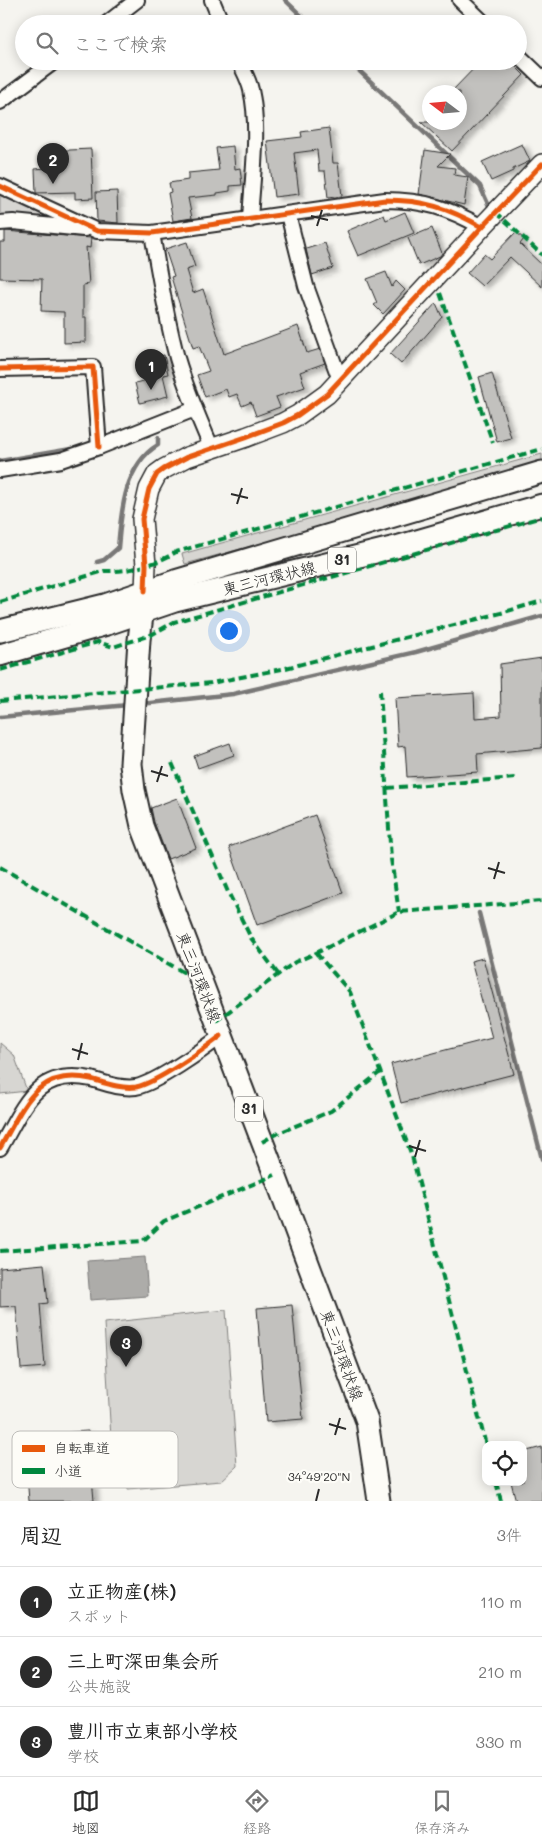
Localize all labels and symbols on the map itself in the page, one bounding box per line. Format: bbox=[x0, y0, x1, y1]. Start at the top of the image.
north arrow bbox=[422, 85, 467, 130]
pin: 2 bbox=[37, 143, 69, 184]
pin: 1 bbox=[135, 349, 167, 390]
road number: 31 bbox=[328, 548, 356, 572]
street label: 東三河環状線 bbox=[220, 556, 318, 599]
your location bbox=[216, 618, 242, 644]
street label: 東三河環状線 bbox=[172, 928, 226, 1025]
road number: 31 bbox=[235, 1096, 263, 1122]
street label: 東三河環状線 bbox=[316, 1306, 369, 1404]
pin: 3 bbox=[110, 1326, 142, 1367]
legend bbox=[12, 1431, 178, 1488]
text: 自転車道 bbox=[54, 1438, 110, 1457]
text: 小道 bbox=[54, 1461, 82, 1480]
text: 34°49'20"N bbox=[288, 1468, 350, 1484]

